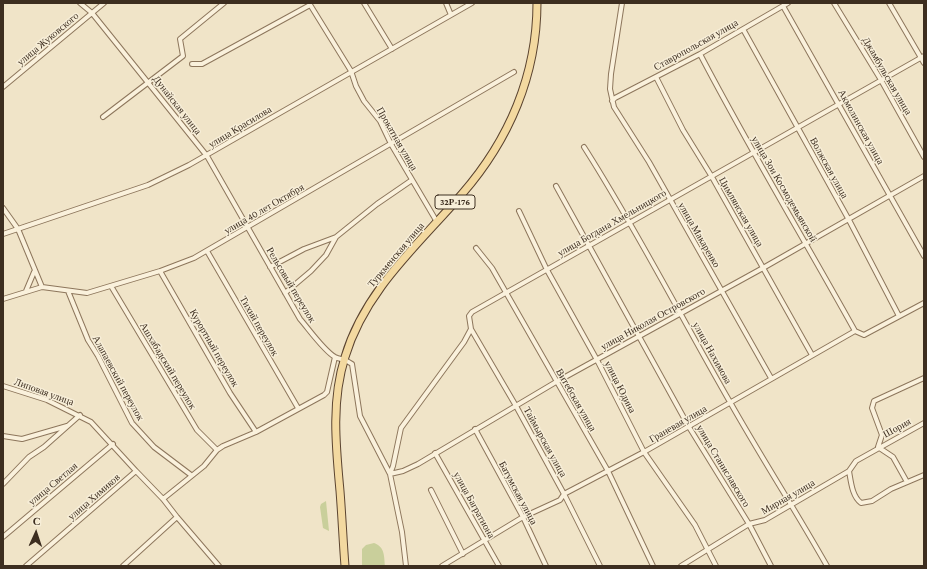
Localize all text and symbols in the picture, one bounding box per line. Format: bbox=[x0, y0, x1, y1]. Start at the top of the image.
street label: улица Жуковского bbox=[15, 10, 81, 68]
street label: Ставропольская улица bbox=[652, 17, 740, 73]
street label: Джамбульская улица bbox=[860, 35, 914, 117]
street label: Дунайская улица bbox=[150, 73, 204, 137]
street label: Акмолинская улица bbox=[835, 87, 887, 167]
street label: улица Красилова bbox=[206, 103, 274, 151]
street label: Прокатная улица bbox=[374, 105, 420, 173]
street label: улица Зои Космодемьянской bbox=[749, 134, 819, 244]
street label: Волжская улица bbox=[807, 135, 851, 201]
street label: Цимлянская улица bbox=[716, 175, 766, 249]
street label: улица 40 лет Октября bbox=[222, 181, 306, 237]
street label: улица Богдана Хмельницкого bbox=[555, 187, 669, 259]
road number: 32Р-176 bbox=[435, 195, 475, 209]
street label: улица Макаренко bbox=[676, 200, 722, 270]
street label: Туркменская улица bbox=[365, 220, 427, 290]
street label: Рельсовый переулок bbox=[264, 245, 318, 325]
street label: улица Николая Островского bbox=[599, 285, 707, 353]
street label: Тихий переулок bbox=[237, 294, 281, 358]
street label: Курортный переулок bbox=[187, 307, 241, 389]
street label: Ашхабадский переулок bbox=[137, 320, 199, 412]
street label: улица Нахимова bbox=[690, 320, 734, 386]
street label: Алапаевский переулок bbox=[90, 333, 146, 423]
street label: улица Юдина bbox=[602, 359, 638, 415]
street label: Витебская улица bbox=[553, 366, 599, 434]
street label: Липовая улица bbox=[12, 376, 76, 408]
street label: Граневая улица bbox=[647, 403, 709, 445]
street label: Таймырская улица bbox=[521, 405, 569, 479]
street label: Шория bbox=[881, 415, 913, 441]
street label: улица Станиславского bbox=[694, 423, 752, 509]
street label: Батумская улица bbox=[496, 459, 540, 527]
street label: улица Светлая bbox=[26, 460, 80, 508]
street label: улица Багратиона bbox=[451, 469, 497, 541]
street label: улица Химиков bbox=[66, 471, 122, 523]
street label: Мирная улица bbox=[759, 477, 817, 517]
north arrow bbox=[16, 513, 56, 553]
text: С bbox=[32, 515, 41, 527]

